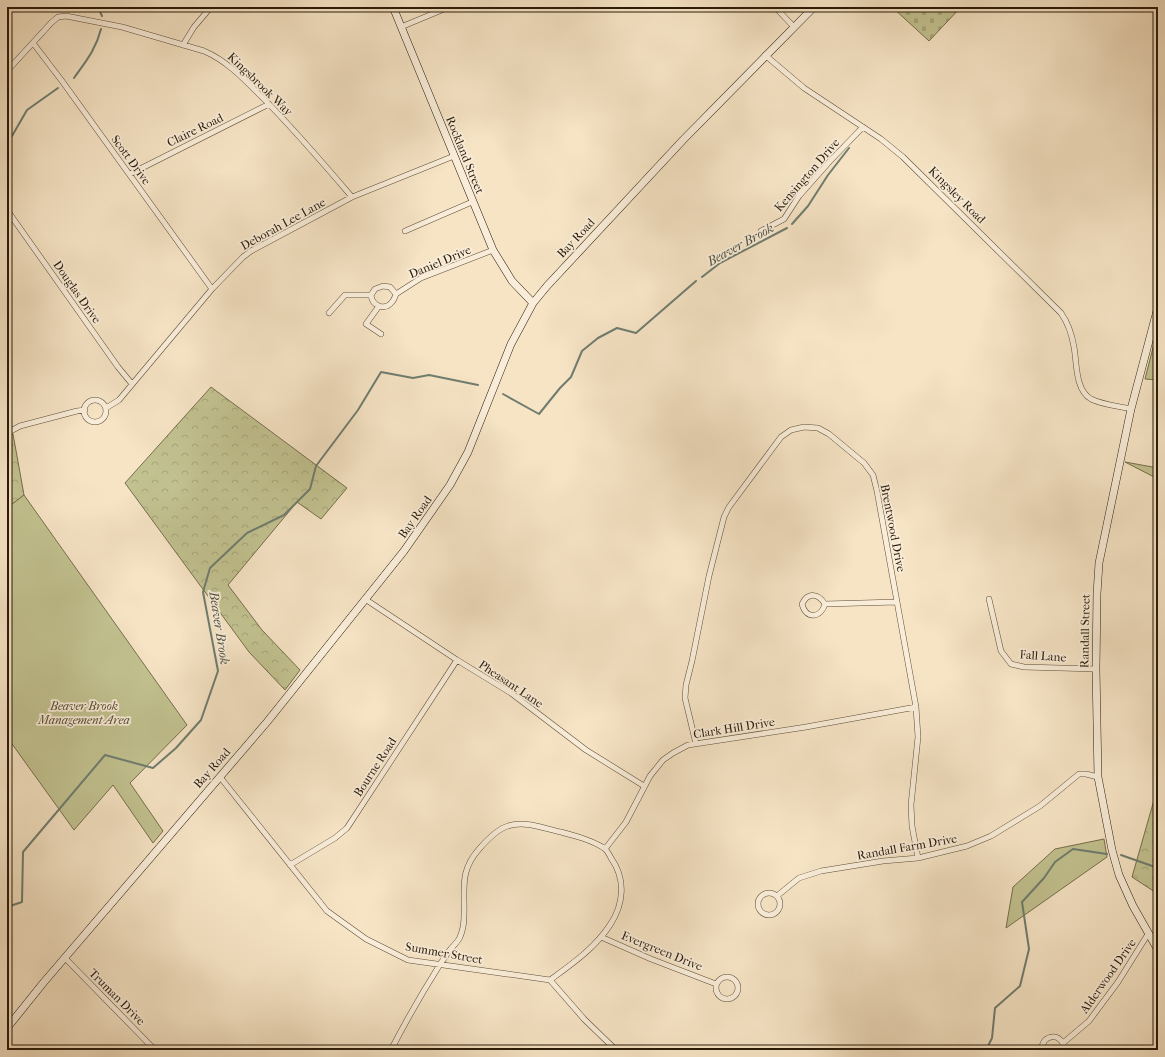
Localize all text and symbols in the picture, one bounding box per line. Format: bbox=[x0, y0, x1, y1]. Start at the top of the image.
street label: Kingsbrook Way bbox=[225, 49, 296, 119]
street label: Claire Road bbox=[165, 110, 226, 150]
street label: Rockland Street bbox=[443, 114, 487, 197]
street label: Scott Drive bbox=[108, 132, 154, 188]
street label: Kensington Drive bbox=[772, 136, 843, 214]
street label: Kingsley Road bbox=[926, 164, 989, 227]
street label: Deborah Lee Lane bbox=[238, 195, 328, 253]
street label: Bay Road bbox=[554, 215, 598, 261]
water label: Beaver Brook bbox=[703, 220, 776, 269]
street label: Daniel Drive bbox=[407, 243, 473, 281]
street label: Douglas Drive bbox=[50, 258, 104, 326]
street label: Brentwood Drive bbox=[878, 483, 908, 573]
street label: Bay Road bbox=[395, 493, 435, 541]
water label: Beaver Brook bbox=[206, 589, 233, 666]
street label: Randall Street bbox=[1077, 593, 1093, 668]
street label: Fall Lane bbox=[1019, 647, 1067, 665]
street label: Pheasant Lane bbox=[476, 657, 546, 711]
park label: Beaver Brook Management Area bbox=[37, 699, 130, 727]
street label: Clark Hill Drive bbox=[692, 715, 776, 741]
street label: Bourne Road bbox=[351, 734, 400, 799]
street label: Bay Road bbox=[191, 745, 234, 791]
street label: Randall Farm Drive bbox=[856, 831, 958, 863]
street label: Evergreen Drive bbox=[619, 928, 705, 974]
street label: Alderwood Drive bbox=[1076, 936, 1139, 1017]
street label: Summer Street bbox=[404, 939, 484, 967]
street label: Truman Drive bbox=[86, 966, 148, 1028]

